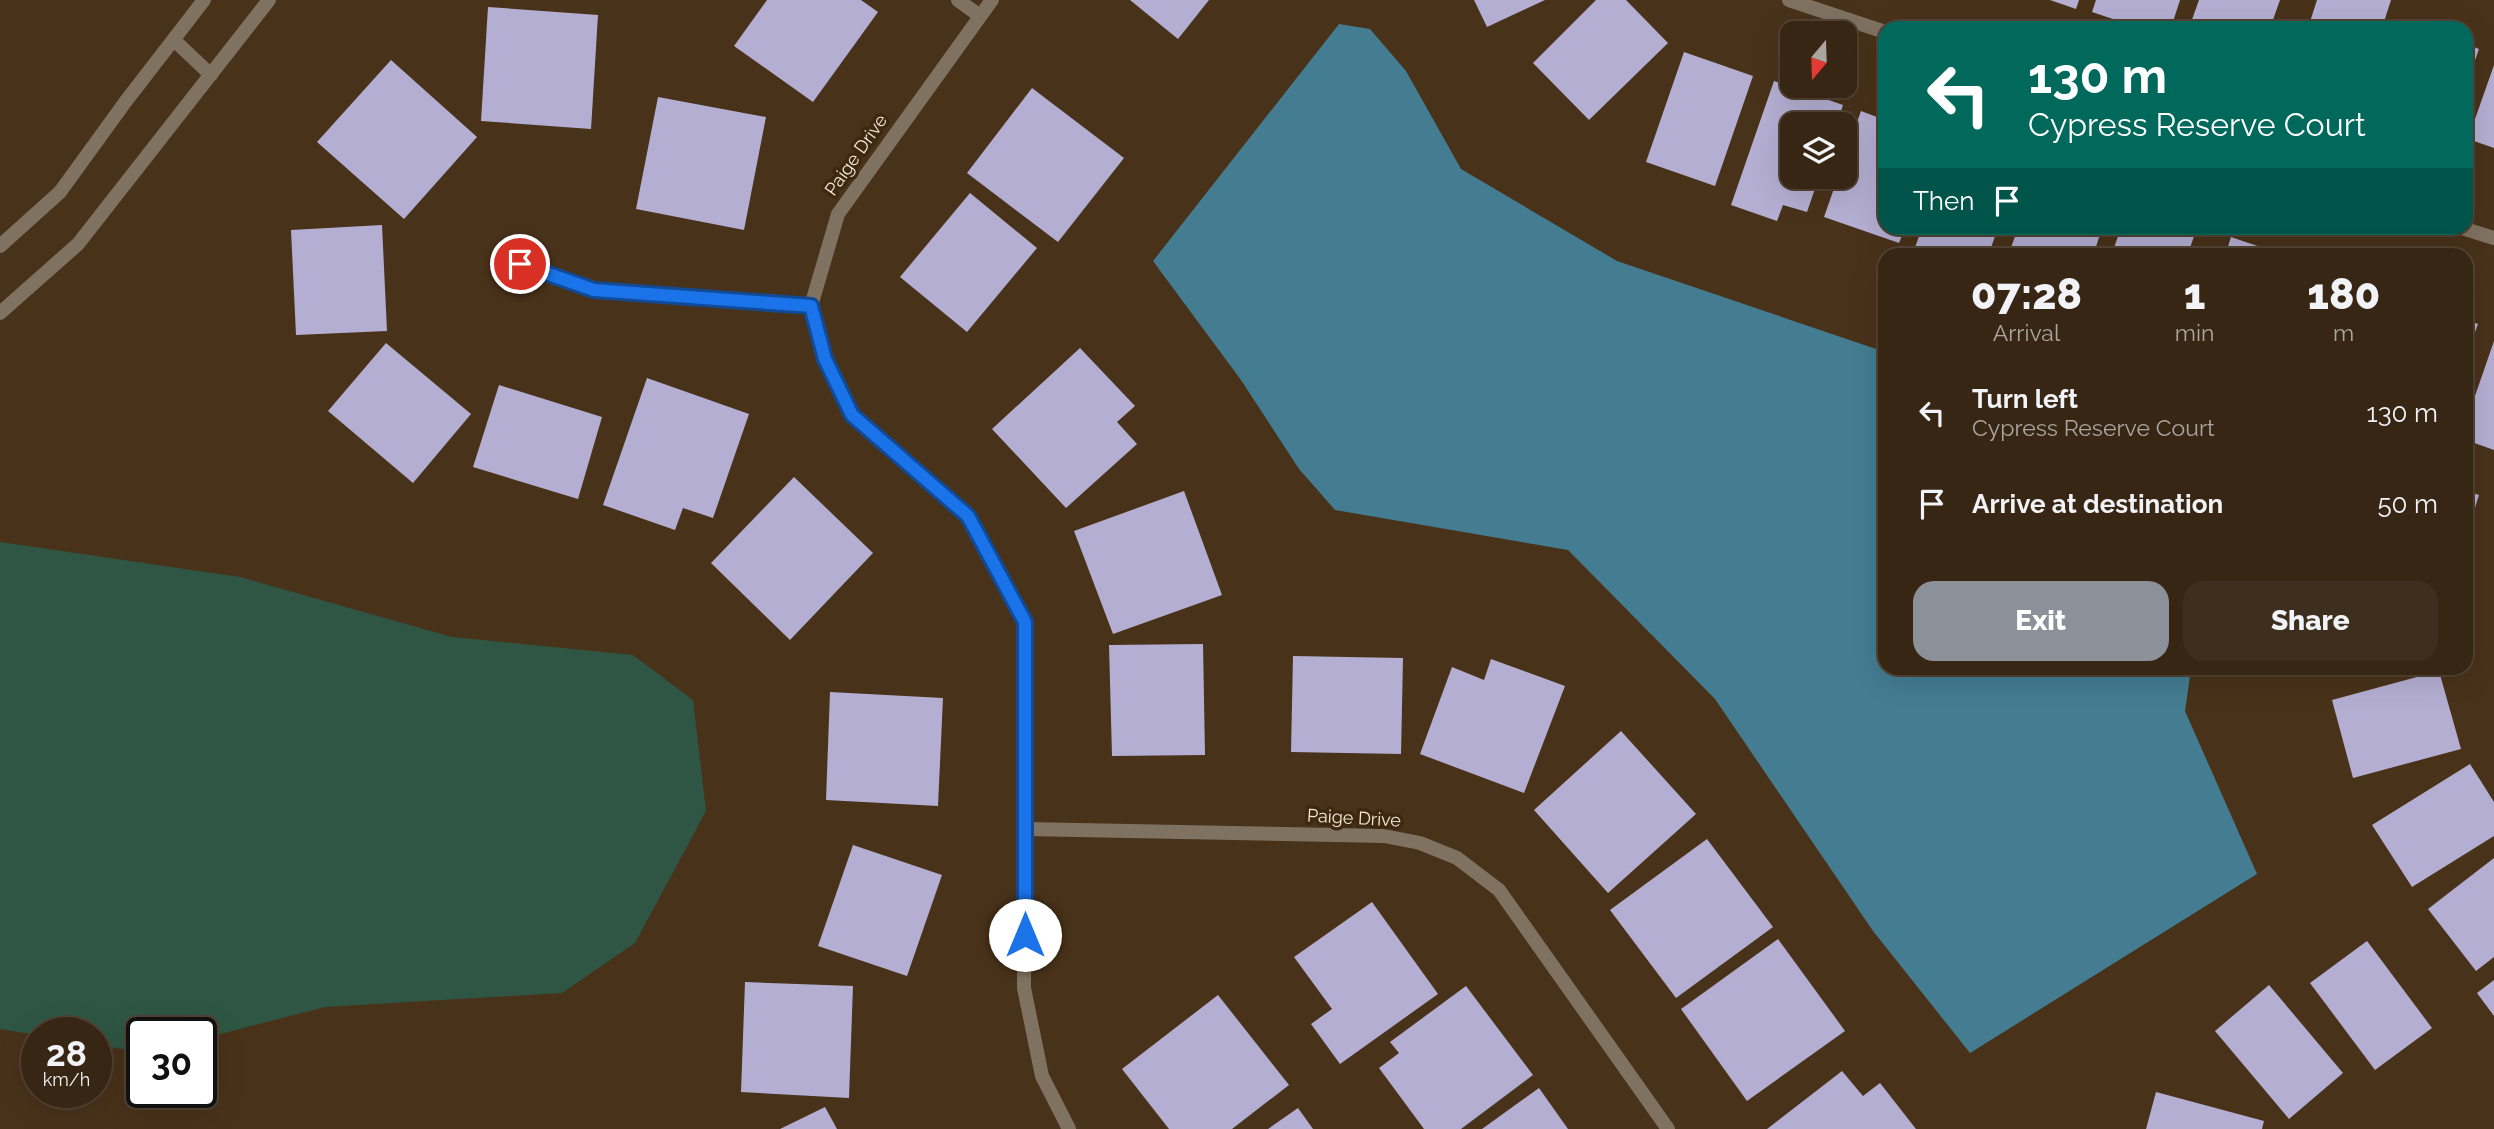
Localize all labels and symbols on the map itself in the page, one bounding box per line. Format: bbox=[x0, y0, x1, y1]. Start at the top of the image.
north arrow bbox=[1780, 21, 1857, 98]
street label: Paige Drive bbox=[820, 110, 891, 199]
pin bbox=[490, 234, 550, 294]
street label: Paige Drive bbox=[1307, 805, 1402, 830]
position arrow bbox=[988, 898, 1062, 972]
speed limit sign: 30 bbox=[126, 1017, 217, 1108]

